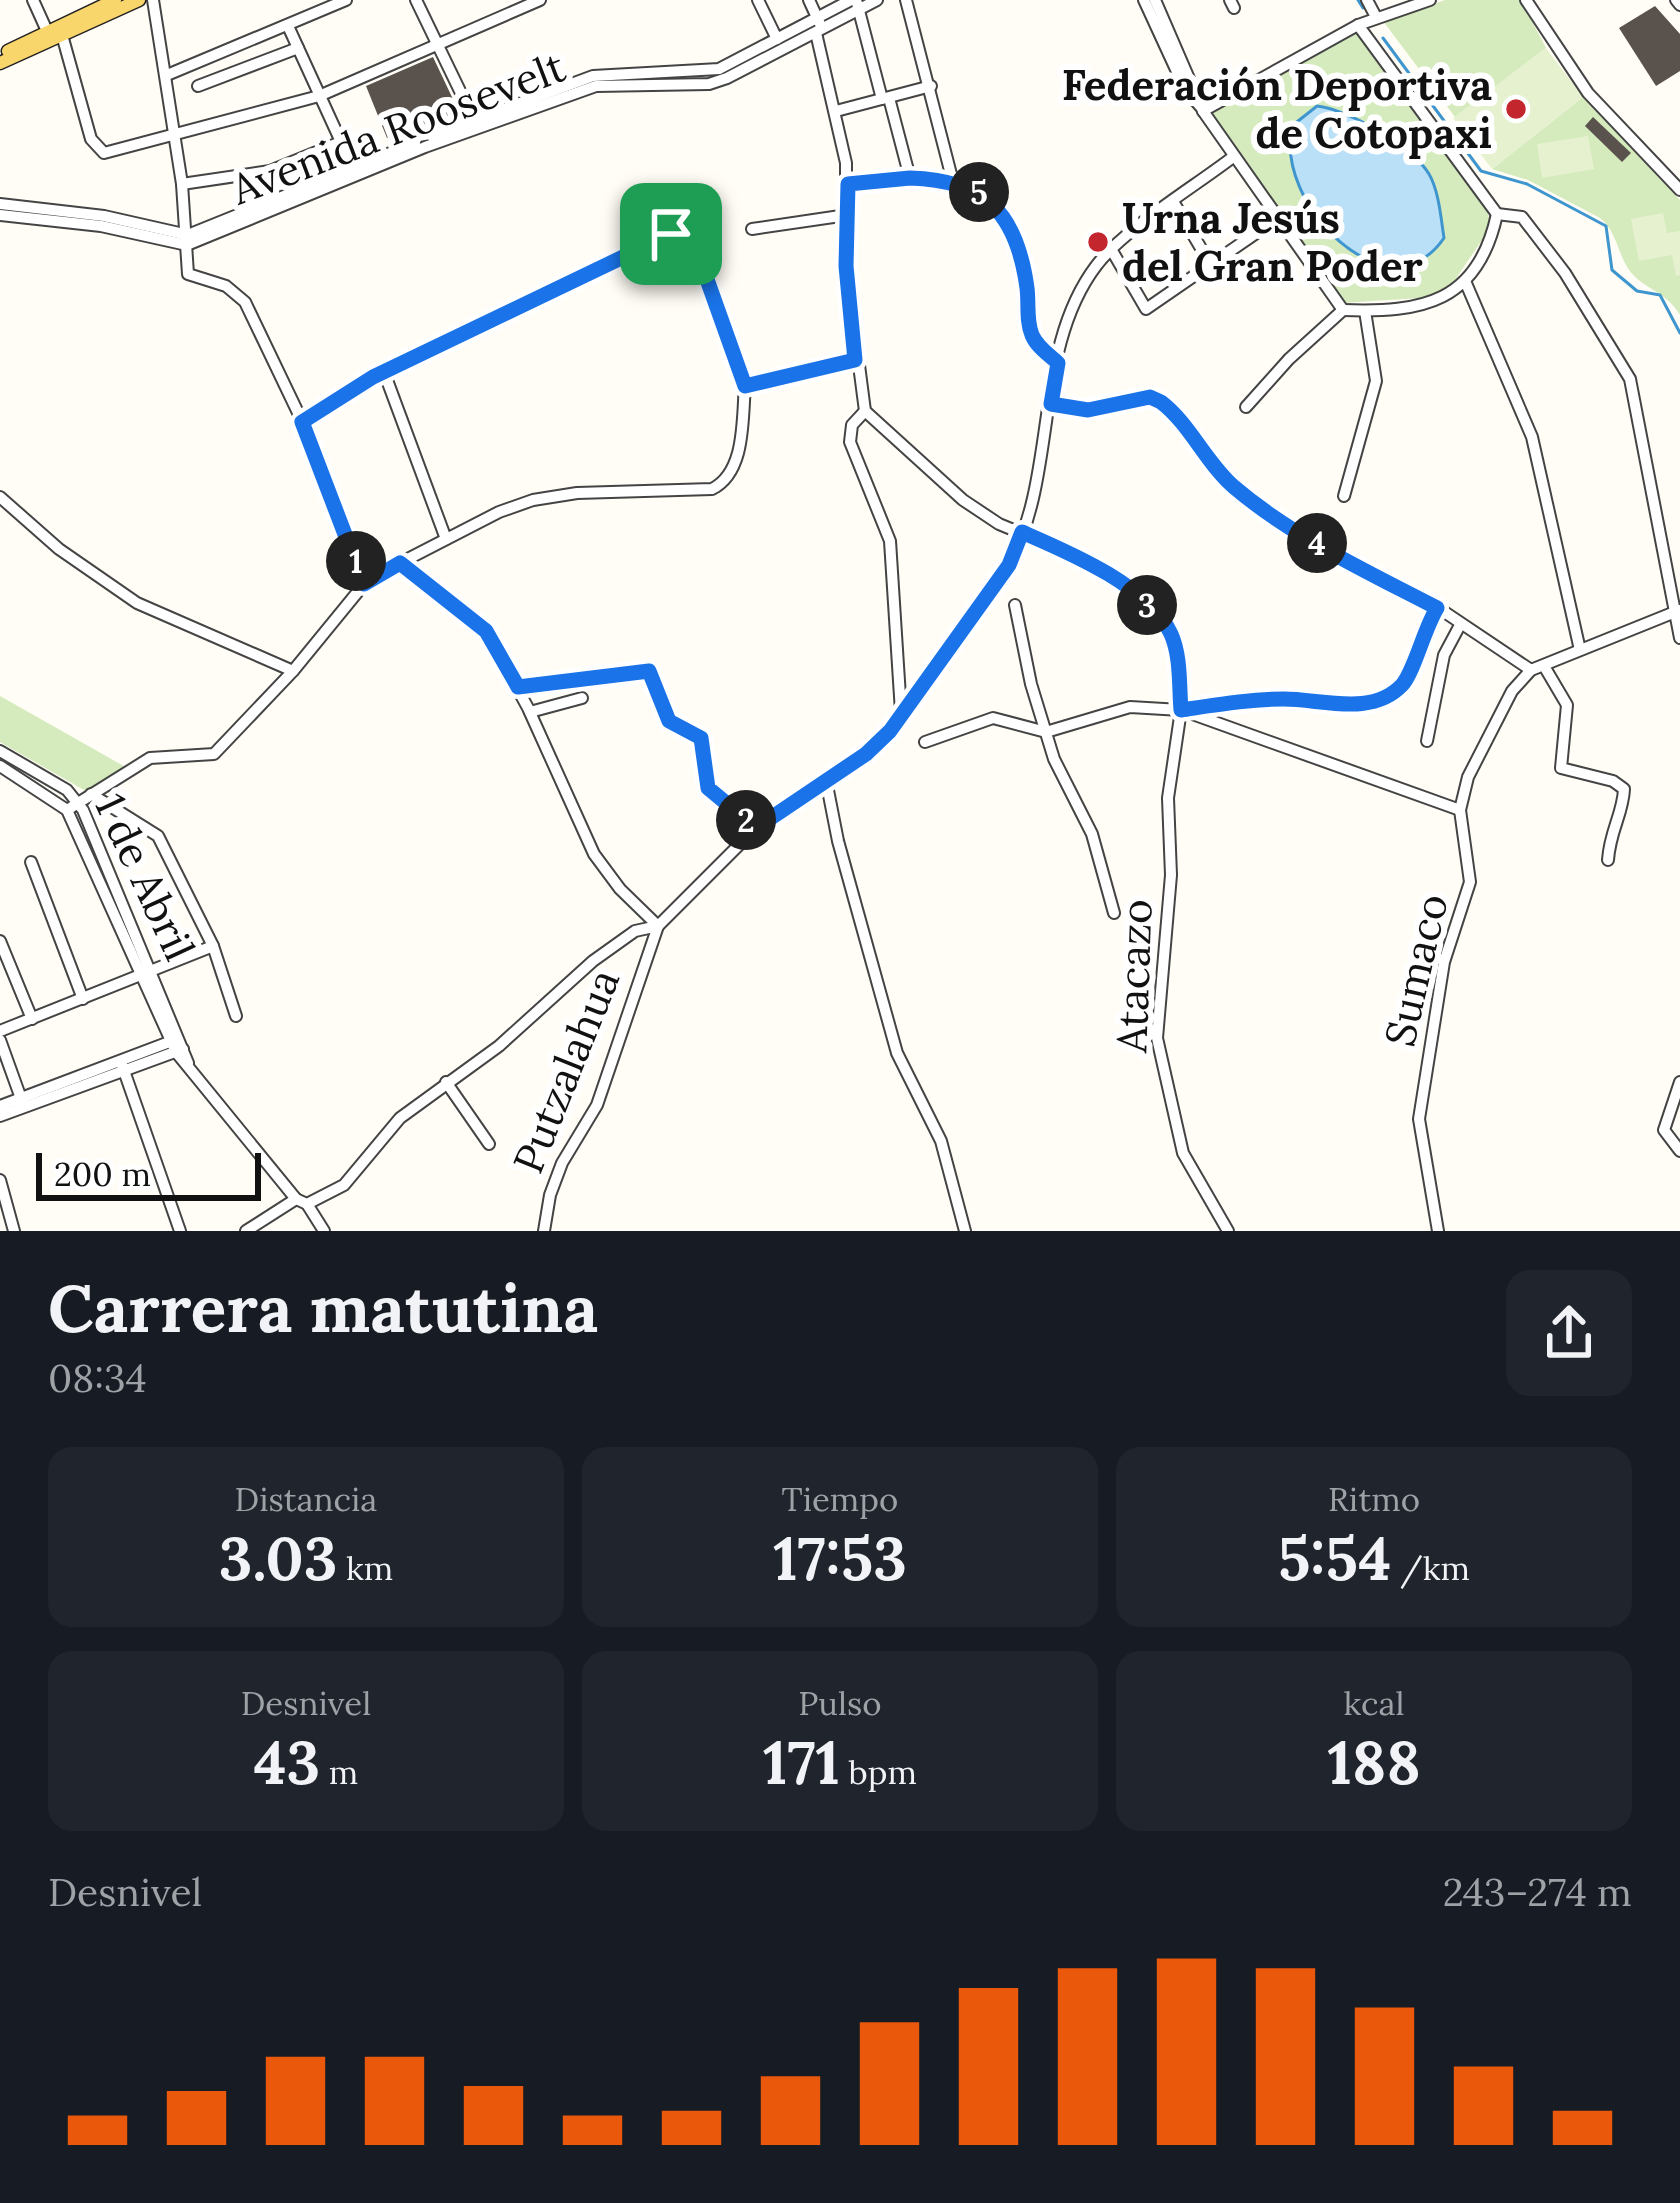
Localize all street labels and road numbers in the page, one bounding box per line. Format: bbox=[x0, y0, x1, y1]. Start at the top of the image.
street label: Avenida Roosevelt bbox=[223, 39, 573, 217]
street label: 1 de Abril bbox=[83, 785, 207, 969]
street label: Sumaco bbox=[1372, 889, 1460, 1051]
street label: Atacazo bbox=[1104, 898, 1164, 1055]
street label: Putzalahua bbox=[501, 961, 631, 1181]

